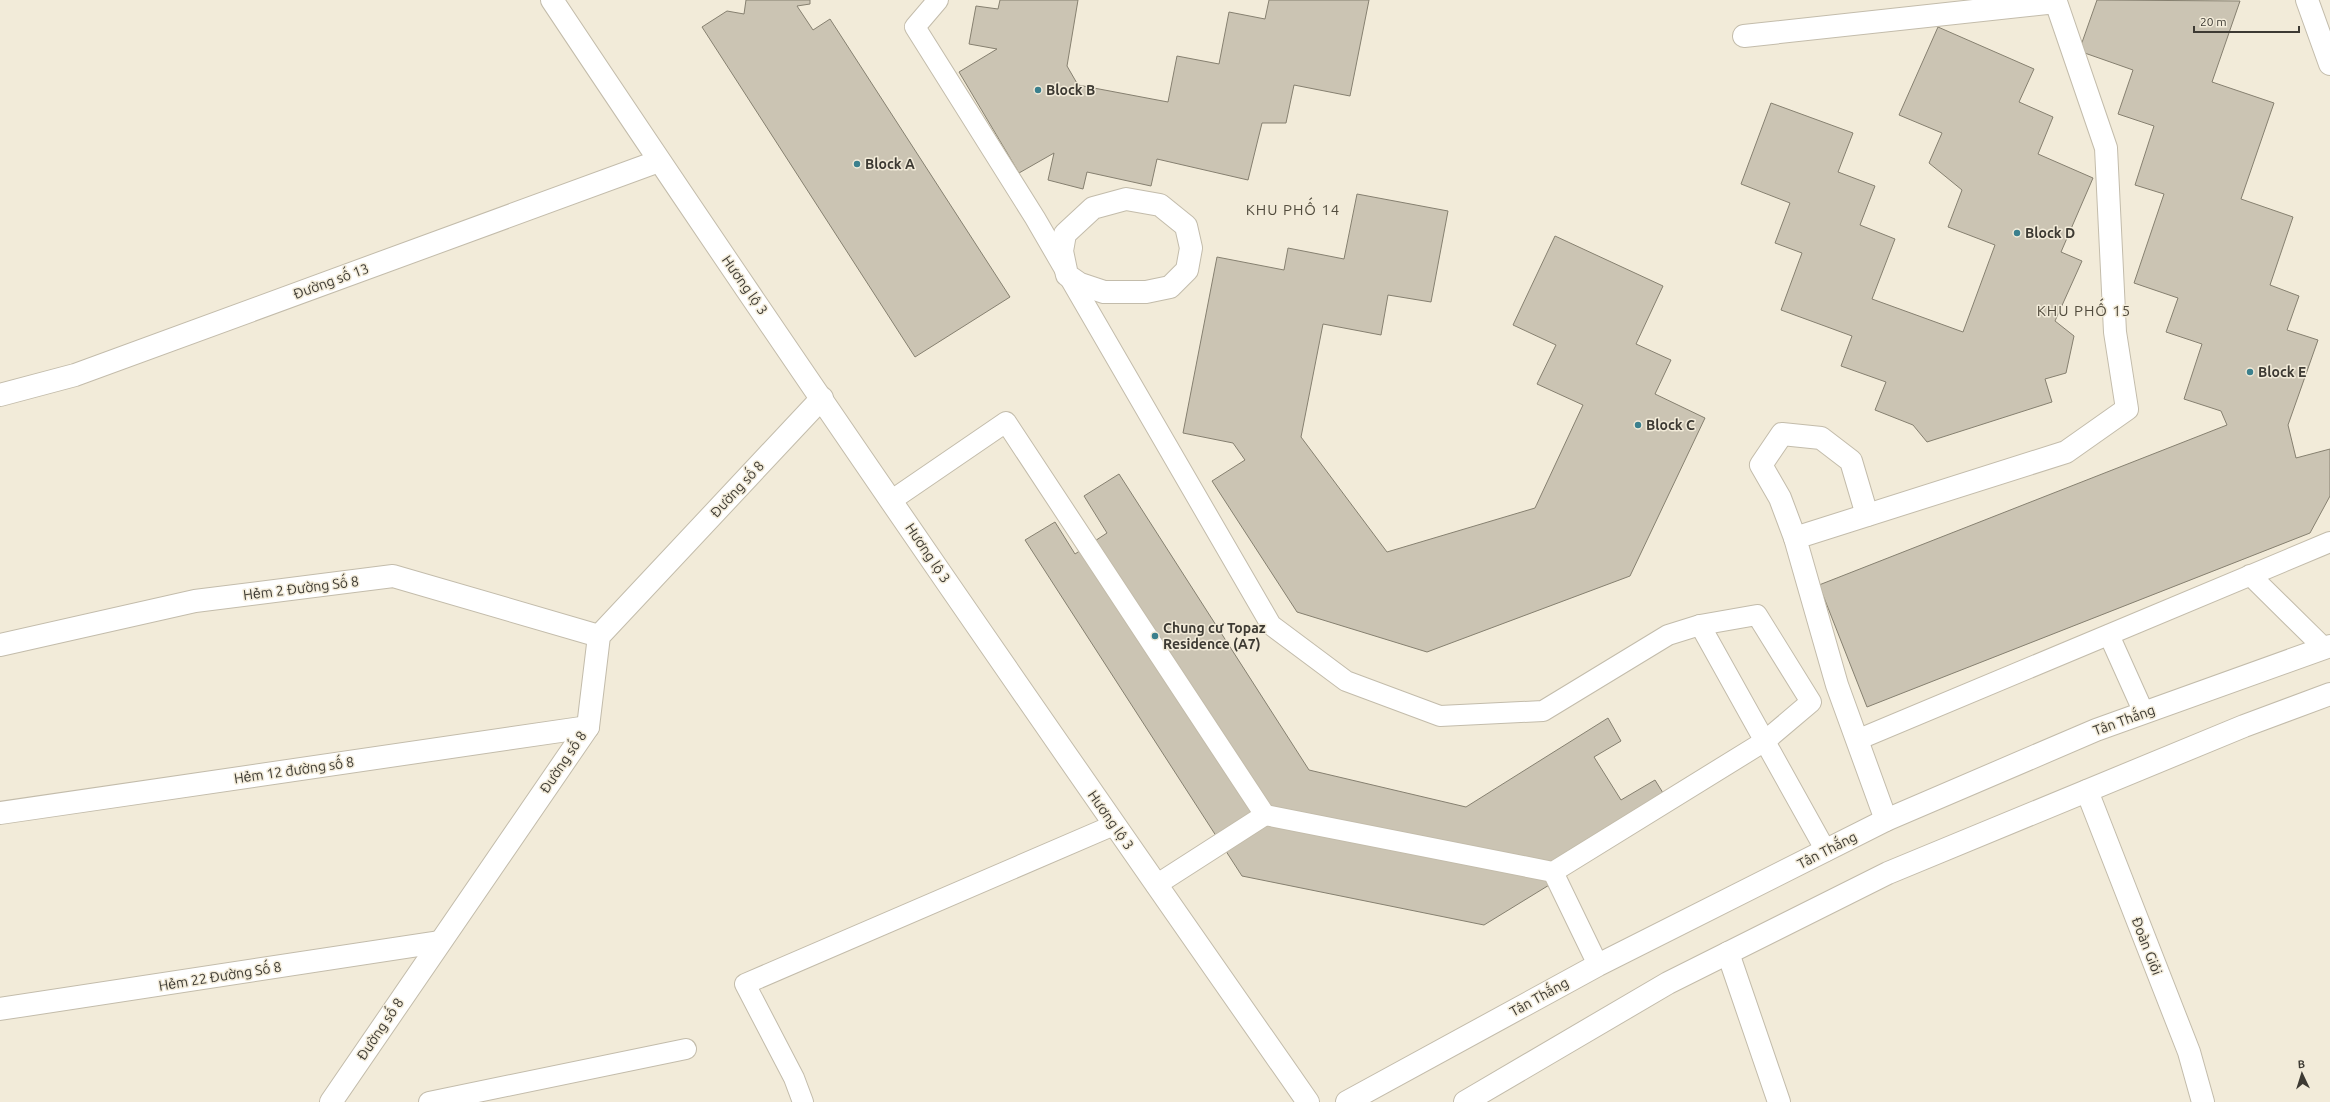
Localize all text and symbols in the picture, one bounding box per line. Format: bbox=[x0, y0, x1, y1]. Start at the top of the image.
scale bar bbox=[2194, 8, 2299, 34]
text: 20 m bbox=[2200, 15, 2227, 28]
place label: Block B bbox=[1046, 82, 1095, 98]
marker: Block B bbox=[1033, 85, 1043, 95]
place label: Block A bbox=[865, 156, 915, 172]
marker: Block A bbox=[852, 159, 862, 169]
district label: KHU PHỐ 14 bbox=[1246, 197, 1340, 218]
place label: Block D bbox=[2025, 225, 2075, 241]
marker: Block D bbox=[2012, 228, 2022, 238]
street label: Hương lộ 3 bbox=[719, 252, 771, 318]
street label: Đường số 13 bbox=[290, 258, 371, 302]
district label: KHU PHỐ 15 bbox=[2037, 298, 2131, 319]
place label: Block E bbox=[2258, 364, 2306, 380]
marker: Block E bbox=[2245, 367, 2255, 377]
place label: Block C bbox=[1646, 417, 1695, 433]
marker: Block C bbox=[1633, 420, 1643, 430]
street label: Đường số 8 bbox=[705, 456, 767, 520]
street label: Hương lộ 3 bbox=[902, 520, 954, 586]
street label: Hẻm 2 Đường Số 8 bbox=[242, 571, 360, 603]
place label: Chung cư Topaz Residence (A7) bbox=[1163, 620, 1266, 652]
marker: Chung cư Topaz Residence (A7) bbox=[1150, 631, 1160, 641]
street label: Tân Thắng bbox=[2090, 699, 2157, 739]
street label: Đường số 8 bbox=[534, 727, 590, 796]
street label: Hẻm 12 đường số 8 bbox=[233, 751, 355, 786]
street label: Hương lộ 3 bbox=[1085, 787, 1137, 853]
street label: Tân Thắng bbox=[1794, 826, 1859, 872]
street label: Đoàn Giỏi bbox=[2129, 915, 2165, 977]
street label: Hẻm 22 Đường Số 8 bbox=[157, 956, 283, 994]
street label: Tân Thắng bbox=[1506, 972, 1571, 1020]
street label: Đường số 8 bbox=[351, 994, 407, 1063]
north arrow bbox=[2282, 1054, 2322, 1094]
text: B bbox=[2297, 1058, 2305, 1070]

